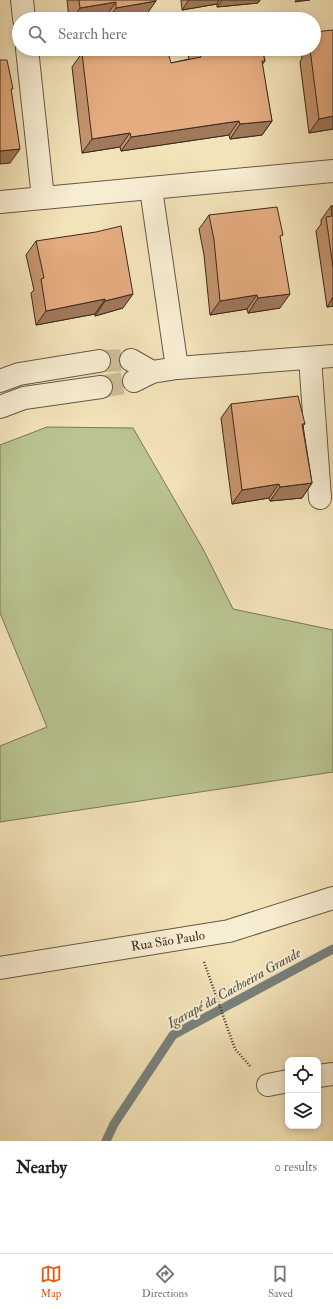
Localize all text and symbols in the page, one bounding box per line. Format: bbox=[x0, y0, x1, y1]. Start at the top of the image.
search box bbox=[12, 12, 321, 56]
icon: search bbox=[26, 23, 48, 45]
text: Search here bbox=[58, 25, 127, 44]
street label: Rua São Paulo bbox=[130, 927, 206, 955]
water label: Igarapé da Cachoeira Grande bbox=[163, 944, 304, 1032]
map controls bbox=[285, 1057, 321, 1129]
button: locate bbox=[285, 1057, 321, 1093]
button: layers bbox=[285, 1093, 321, 1129]
text: Nearby bbox=[16, 1157, 67, 1178]
text: 0 results bbox=[274, 1159, 317, 1175]
tab: Map bbox=[40, 1263, 62, 1300]
tab: Directions bbox=[142, 1263, 188, 1300]
tab: Saved bbox=[268, 1263, 293, 1300]

